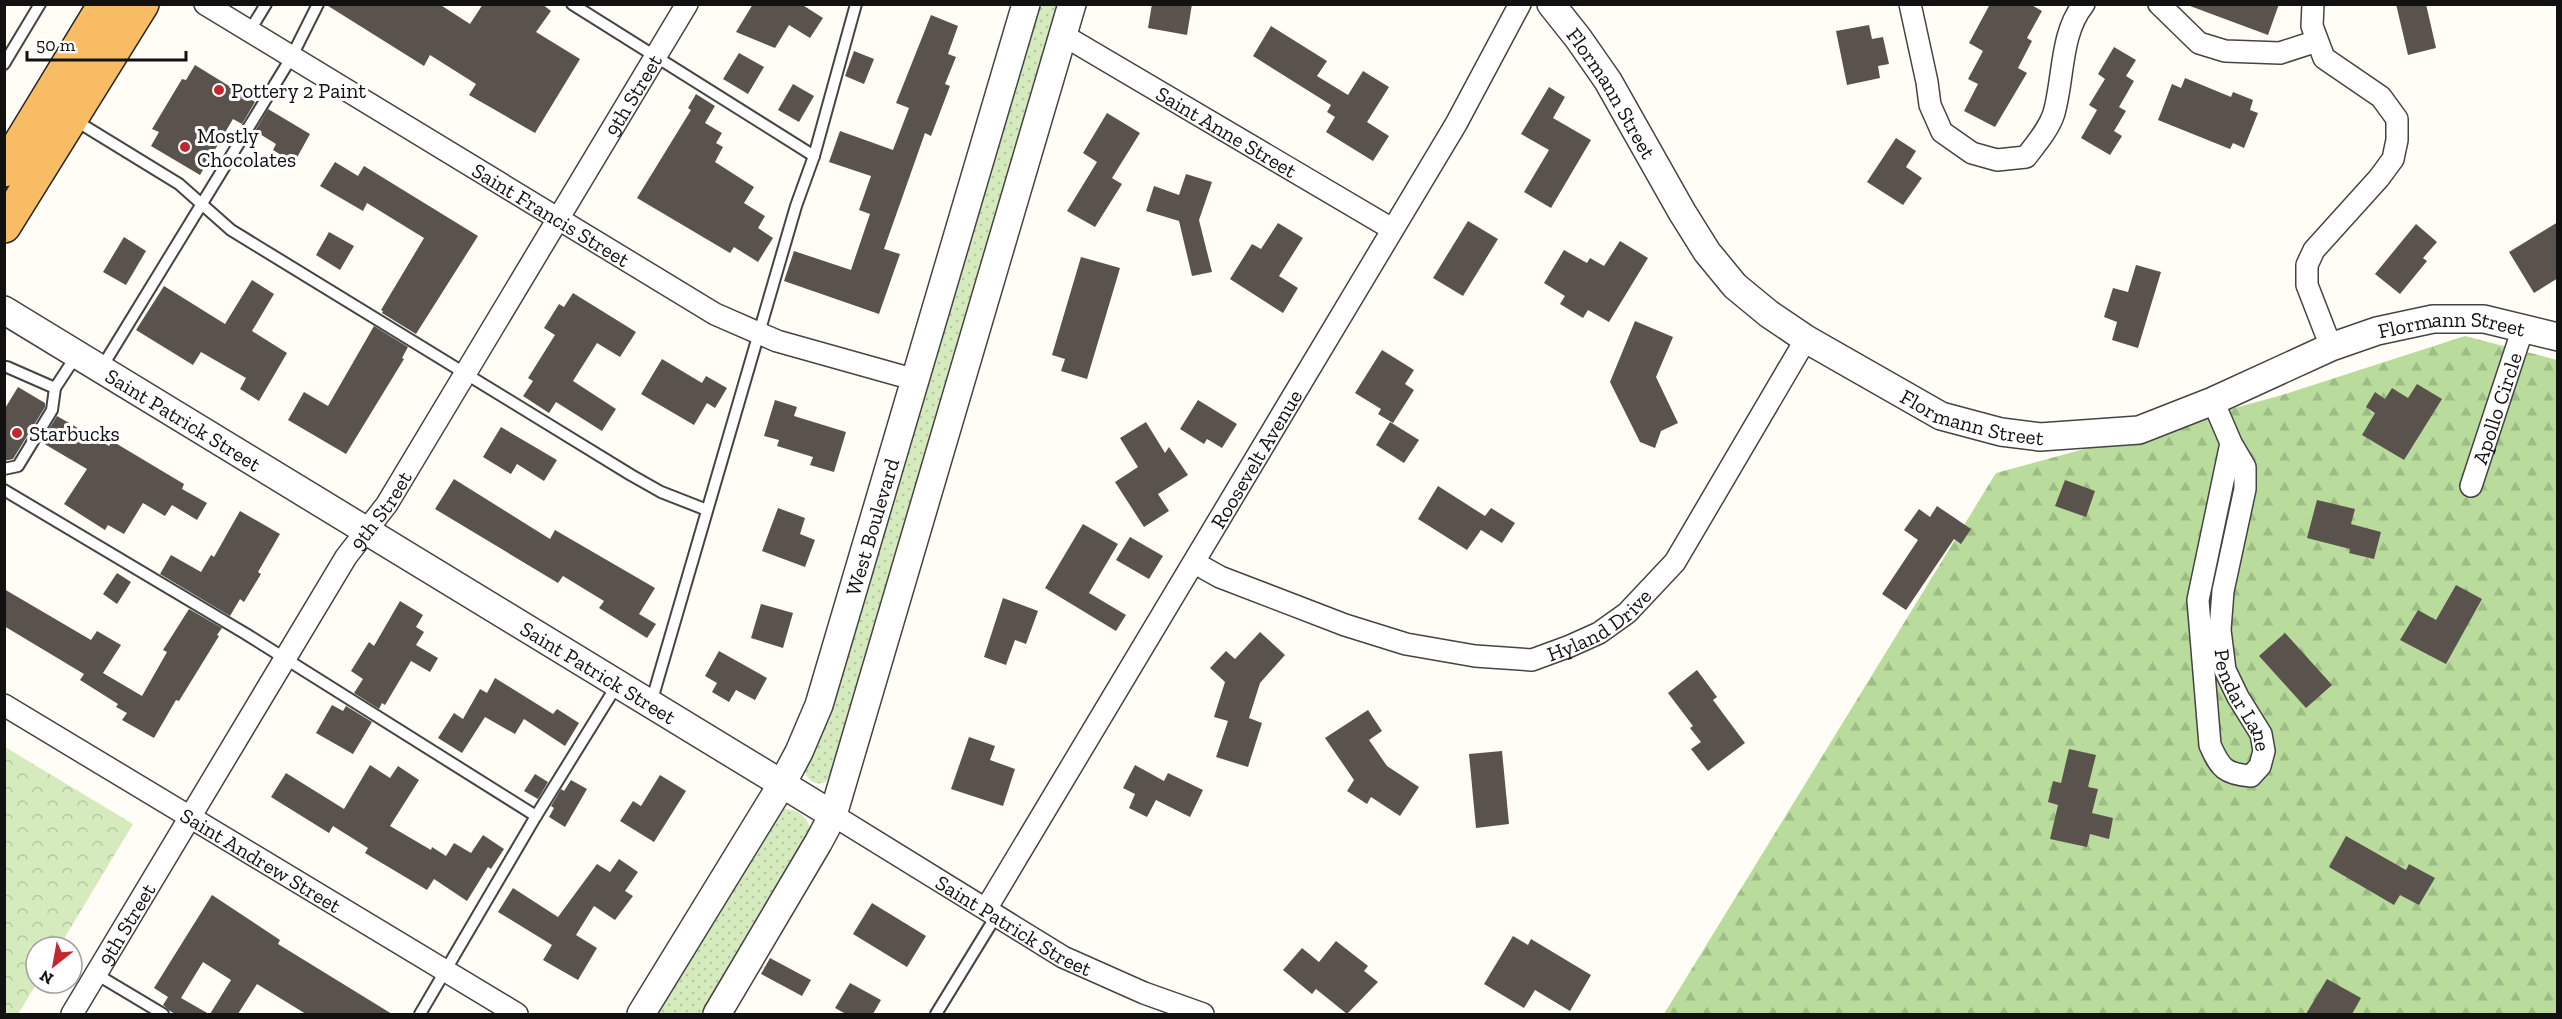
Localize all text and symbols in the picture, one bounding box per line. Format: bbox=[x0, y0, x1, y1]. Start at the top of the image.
street label: Flormann Street bbox=[1562, 22, 1662, 163]
scale bar bbox=[27, 24, 186, 62]
text: 50 m bbox=[36, 34, 76, 56]
street label: 9th Street bbox=[598, 49, 667, 140]
place label: Pottery 2 Paint bbox=[231, 78, 366, 103]
street label: Saint Anne Street bbox=[1152, 80, 1302, 183]
marker: Pottery 2 Paint bbox=[212, 83, 226, 97]
place label: Mostly Chocolates bbox=[197, 123, 296, 172]
marker: Mostly Chocolates bbox=[178, 140, 192, 154]
street label: Saint Francis Street bbox=[468, 157, 634, 272]
street label: Flormann Street bbox=[2375, 306, 2528, 343]
street label: Apollo Circle bbox=[2467, 349, 2527, 467]
street label: Saint Patrick Street bbox=[101, 362, 266, 476]
street label: Flormann Street bbox=[1896, 383, 2045, 450]
street label: Roosevelt Avenue bbox=[1205, 385, 1307, 532]
place label: Starbucks bbox=[29, 421, 120, 446]
marker: Starbucks bbox=[10, 426, 24, 440]
street label: West Boulevard bbox=[840, 455, 904, 598]
street label: 9th Street bbox=[344, 466, 417, 555]
street label: Hyland Drive bbox=[1543, 583, 1656, 666]
street label: Saint Patrick Street bbox=[516, 615, 681, 729]
street label: Pendar Lane bbox=[2210, 647, 2276, 753]
street label: Saint Andrew Street bbox=[176, 802, 346, 918]
street label: Saint Patrick Street bbox=[931, 869, 1096, 981]
street label: 9th Street bbox=[92, 878, 160, 969]
north arrow bbox=[24, 935, 84, 995]
text: N bbox=[36, 966, 57, 989]

